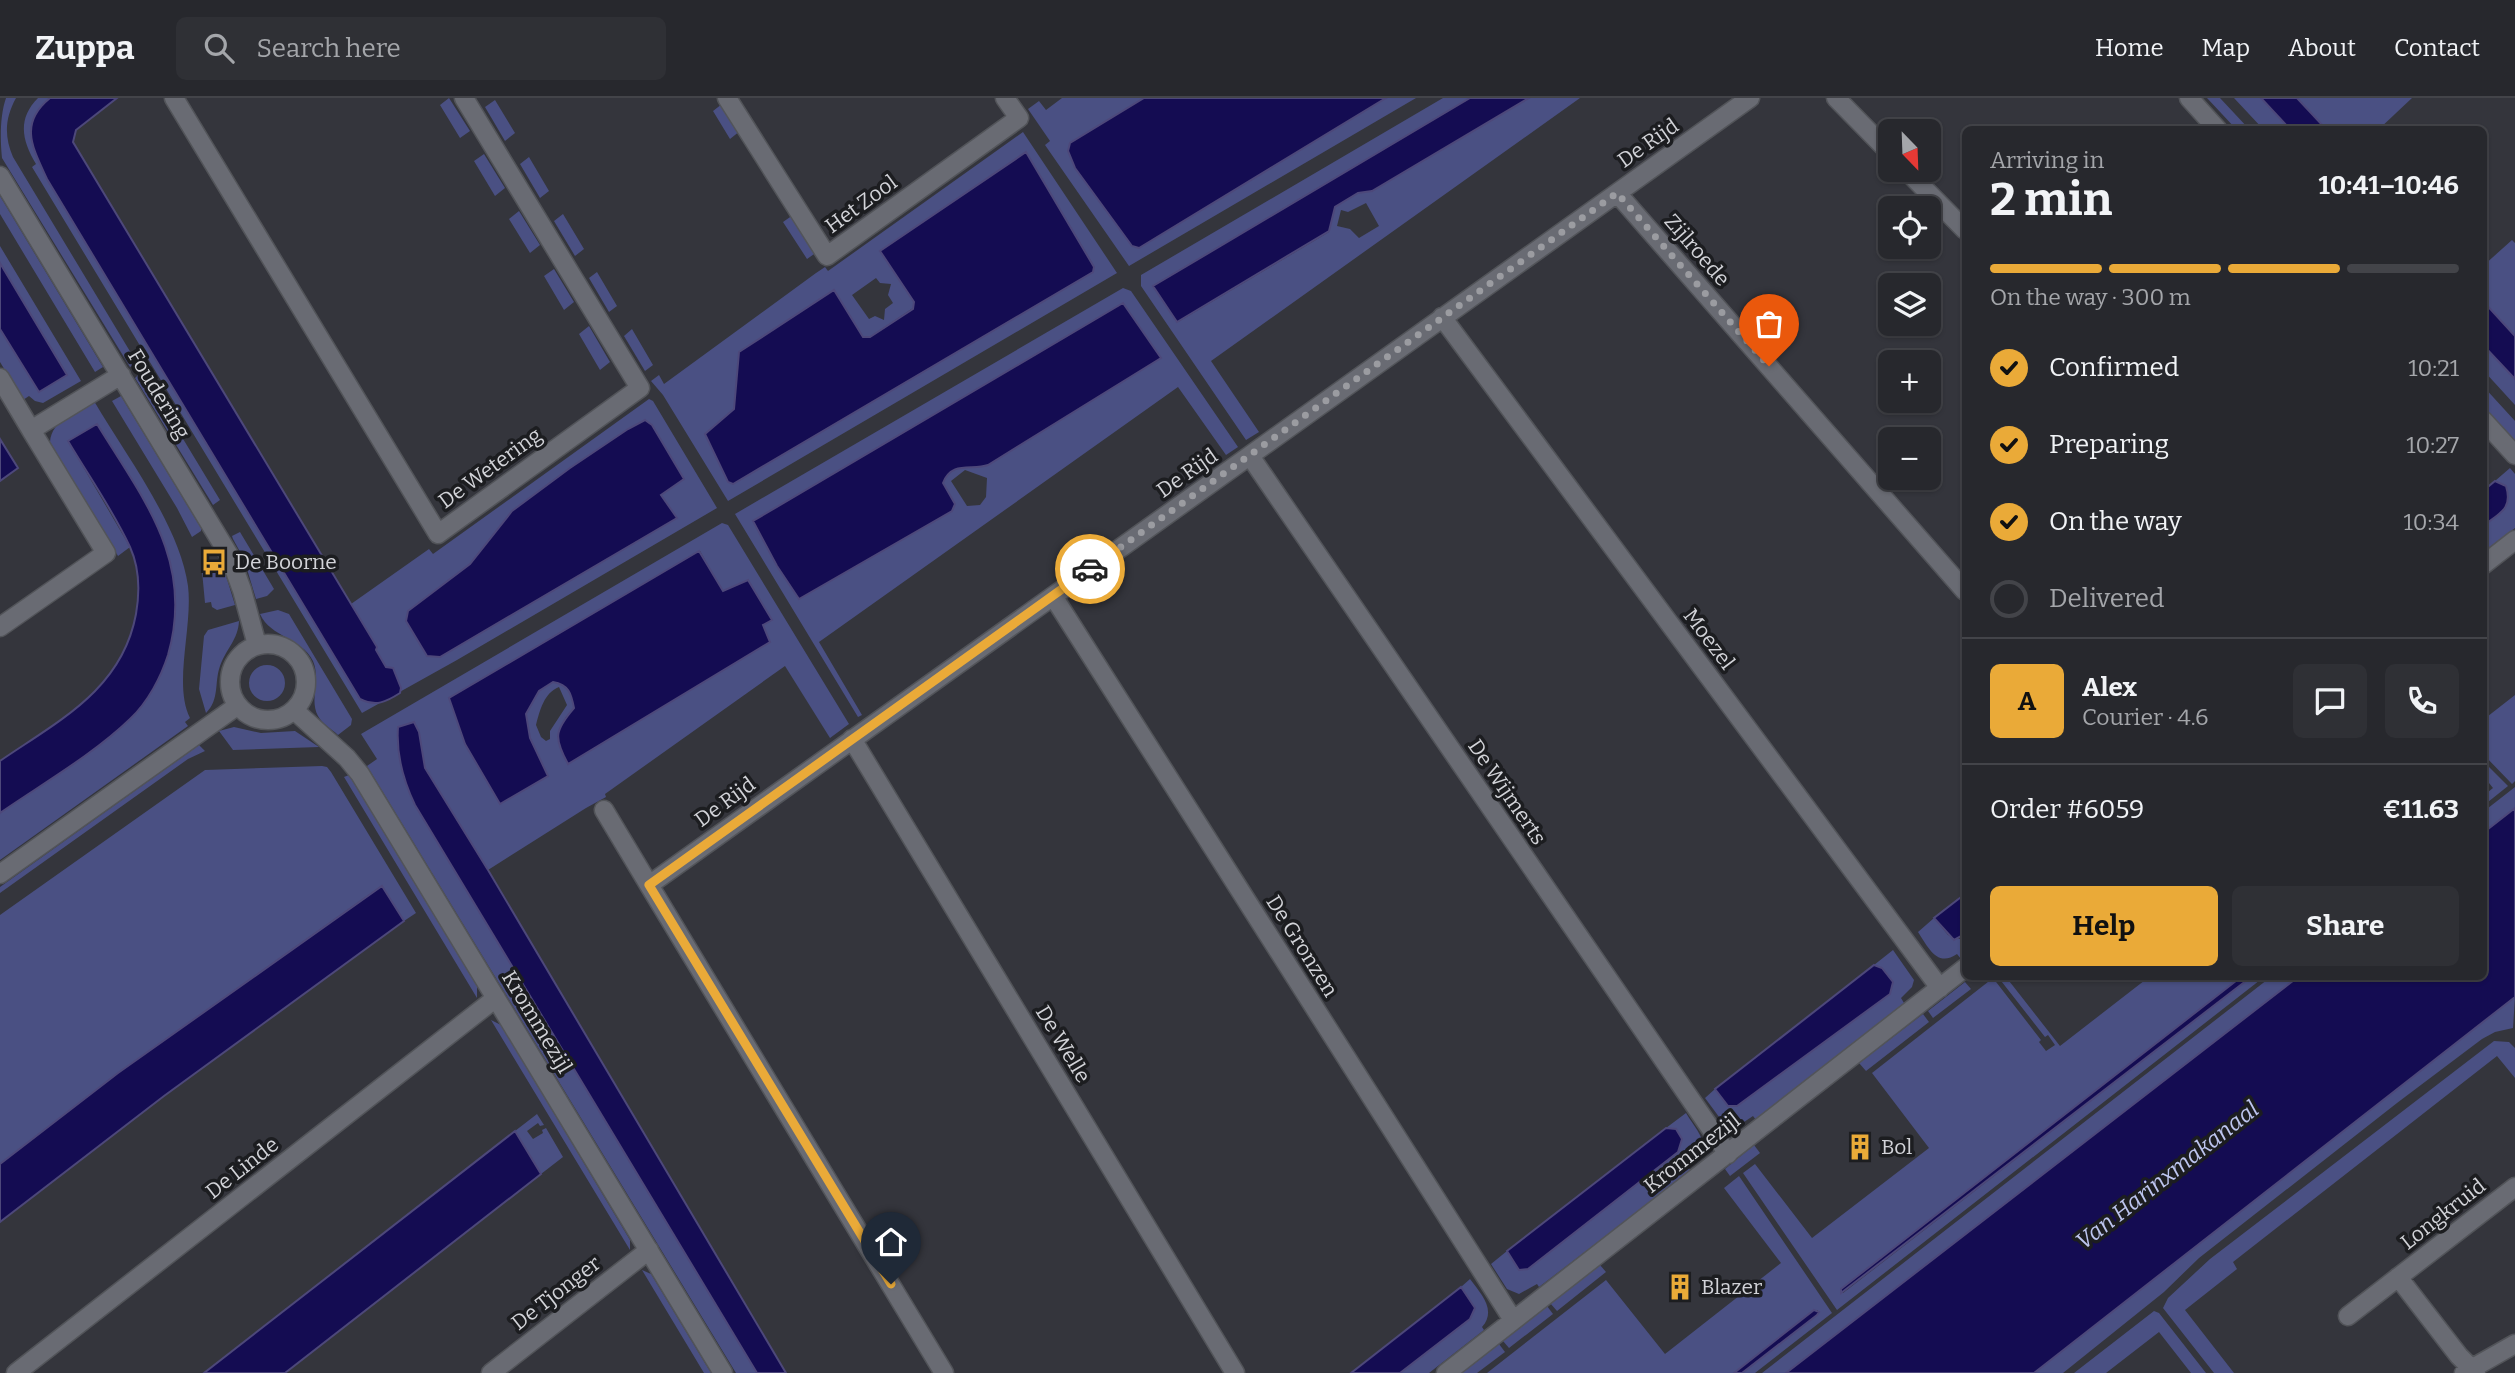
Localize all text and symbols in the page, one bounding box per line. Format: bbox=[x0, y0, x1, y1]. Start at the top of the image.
search box bbox=[176, 17, 666, 80]
text: Zuppa bbox=[35, 28, 134, 68]
icon: search bbox=[200, 29, 238, 67]
text: Search here bbox=[256, 33, 401, 64]
text: Home bbox=[2095, 34, 2164, 62]
text: Map bbox=[2202, 34, 2250, 62]
text: About bbox=[2288, 34, 2356, 62]
text: Contact bbox=[2394, 34, 2480, 62]
street label: De Rijd bbox=[1612, 113, 1684, 173]
north arrow bbox=[1878, 119, 1941, 182]
map controls bbox=[1878, 119, 1941, 490]
text: Arriving in bbox=[1990, 146, 2104, 174]
street label: Het Zool bbox=[820, 169, 902, 239]
text: 10:41–10:46 bbox=[2319, 170, 2459, 201]
text: 2 min bbox=[1990, 172, 2112, 227]
button: locate bbox=[1878, 196, 1941, 259]
street label: Zijlroede bbox=[1659, 209, 1735, 291]
button: layers bbox=[1878, 273, 1941, 336]
text: On the way · 300 m bbox=[1990, 283, 2191, 311]
pin bbox=[1739, 294, 1799, 366]
icon: bag bbox=[1750, 305, 1788, 343]
street label: Foudering bbox=[122, 344, 196, 444]
icon: check bbox=[1990, 349, 2028, 387]
button: + bbox=[1878, 350, 1941, 413]
text: Confirmed bbox=[2049, 352, 2179, 383]
text: 10:21 bbox=[2408, 354, 2459, 382]
street label: De Wetering bbox=[433, 422, 547, 514]
icon: check bbox=[1990, 426, 2028, 464]
button: − bbox=[1878, 427, 1941, 490]
text: Preparing bbox=[2049, 429, 2169, 460]
text: 10:27 bbox=[2406, 431, 2459, 459]
street label: De Rijd bbox=[1151, 443, 1223, 503]
icon: check bbox=[1990, 503, 2028, 541]
text: On the way bbox=[2049, 506, 2182, 537]
text: 10:34 bbox=[2404, 508, 2459, 536]
courier bbox=[1055, 534, 1125, 604]
bus stop icon: De Boorne bbox=[199, 547, 229, 577]
place label: De Boorne bbox=[235, 549, 337, 575]
icon: car bbox=[1071, 550, 1109, 588]
text: Delivered bbox=[2049, 583, 2164, 614]
street label: Moezel bbox=[1678, 603, 1740, 675]
button: chat bbox=[2293, 664, 2367, 738]
button: phone bbox=[2385, 664, 2459, 738]
text: Alex bbox=[2082, 672, 2137, 703]
text: A bbox=[2018, 686, 2036, 717]
text: Courier · 4.6 bbox=[2082, 703, 2209, 731]
street label: De Wijmerts bbox=[1462, 734, 1552, 850]
street label: De Rijd bbox=[690, 771, 760, 833]
text: Order #6059 bbox=[1990, 794, 2144, 825]
text: €11.63 bbox=[2383, 794, 2459, 825]
button: Help bbox=[1990, 886, 2218, 966]
button: Share bbox=[2232, 886, 2459, 966]
street label: De Gronzen bbox=[1260, 890, 1344, 1002]
street label: Krommezijl bbox=[496, 966, 578, 1078]
street label: De Welle bbox=[1030, 1001, 1096, 1087]
water label: Van Harinxmakanaal bbox=[2070, 1095, 2264, 1255]
street label: Krommezijl bbox=[1639, 1107, 1745, 1199]
street label: De Linde bbox=[200, 1131, 284, 1205]
building icon: Bol bbox=[1845, 1132, 1875, 1162]
place label: Bol bbox=[1881, 1134, 1912, 1160]
street label: Longkruid bbox=[2395, 1173, 2491, 1255]
pin bbox=[861, 1212, 921, 1284]
icon: home bbox=[872, 1223, 910, 1261]
street label: De Tjonger bbox=[506, 1250, 606, 1336]
building icon: Blazer bbox=[1665, 1272, 1695, 1302]
place label: Blazer bbox=[1701, 1274, 1762, 1300]

